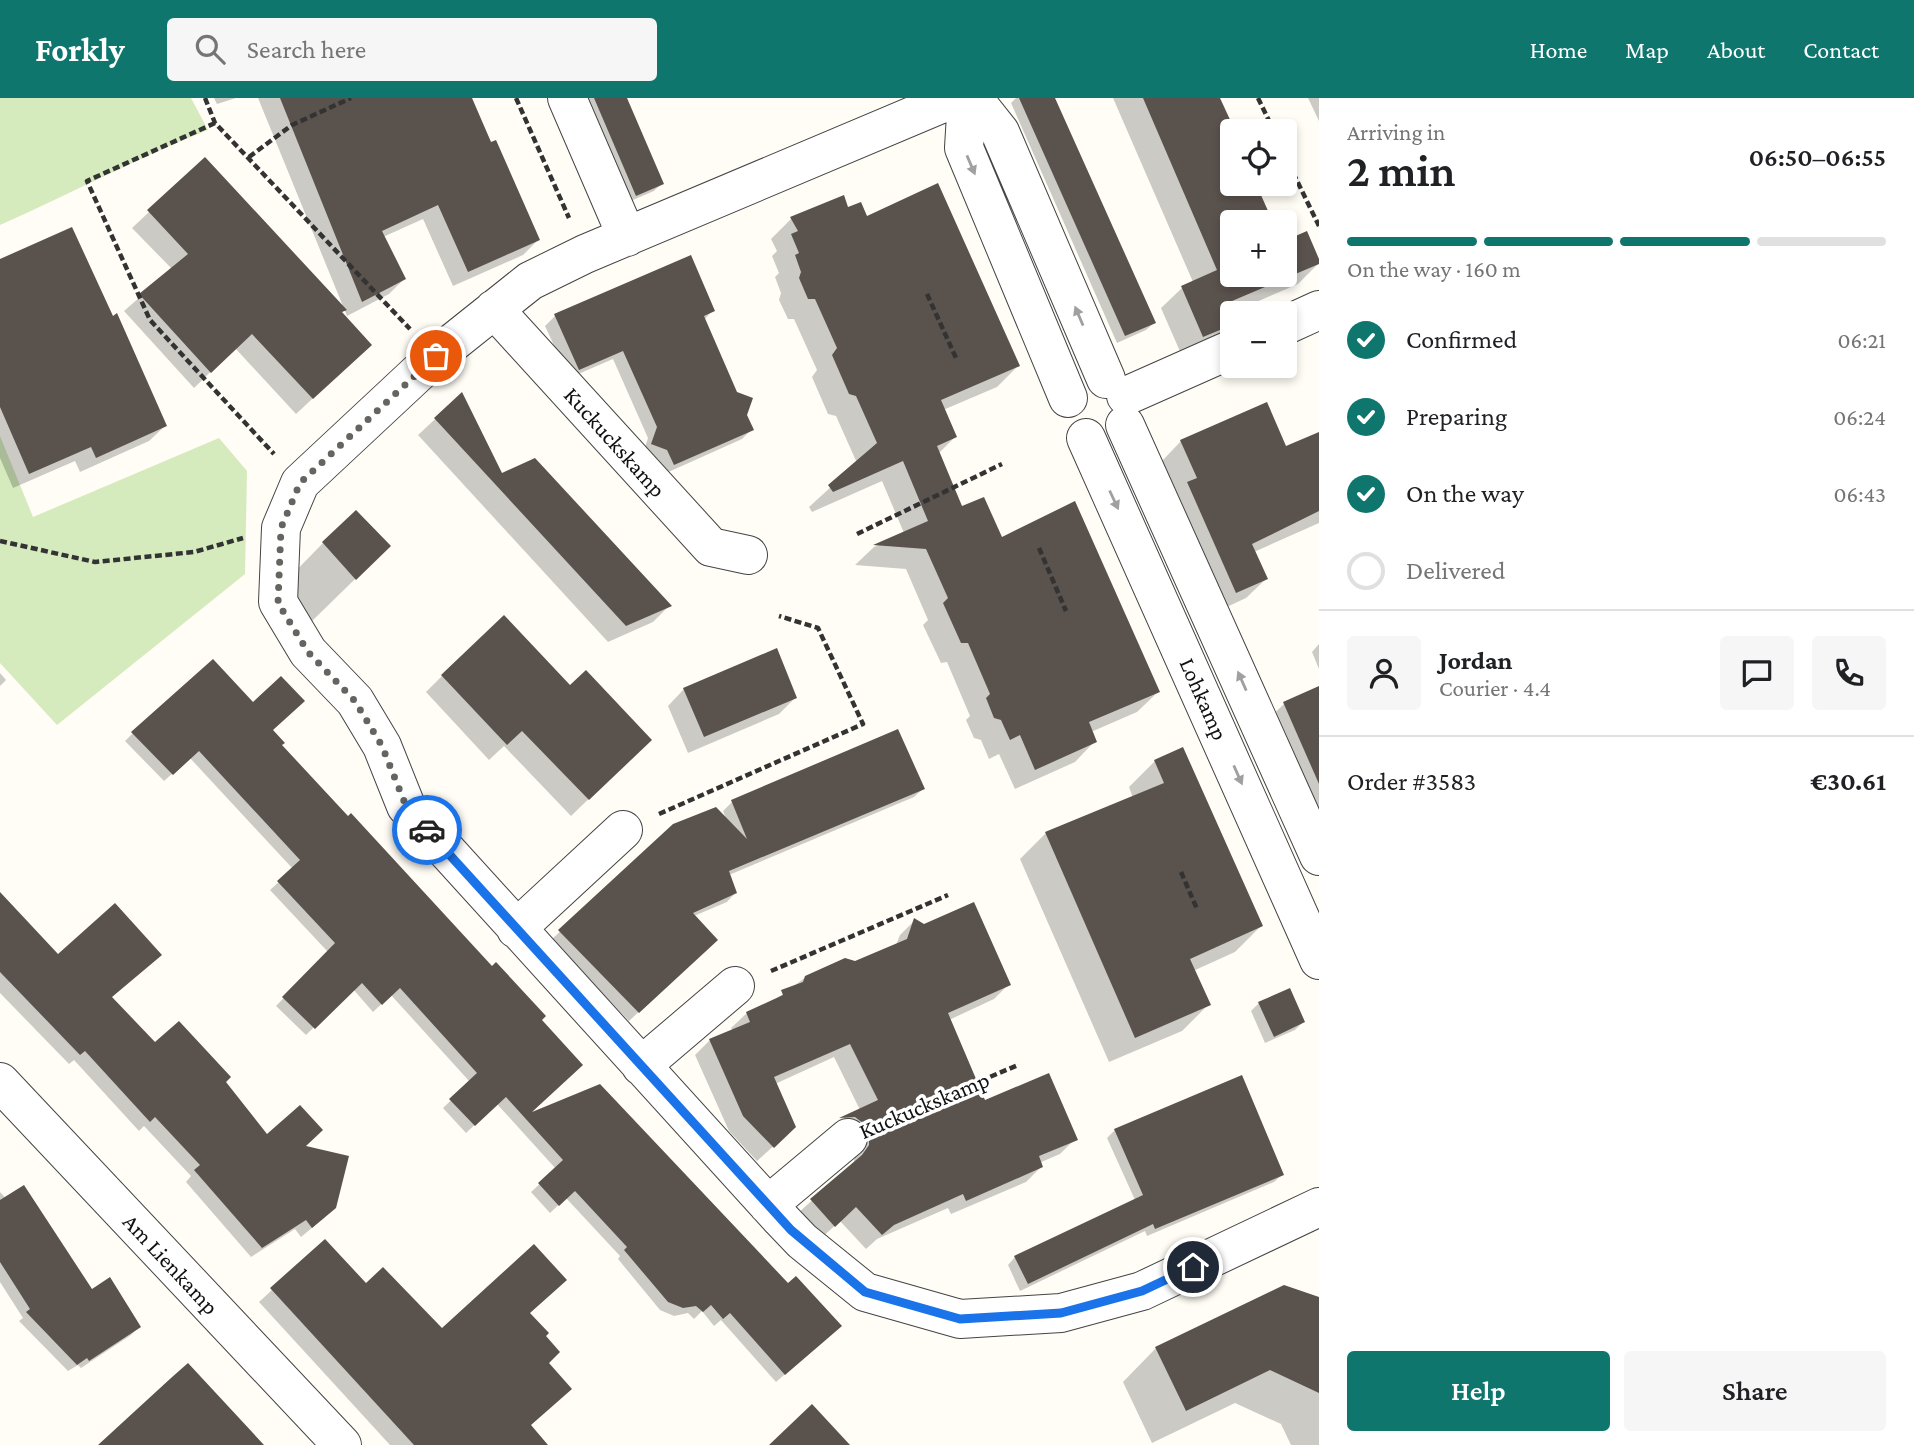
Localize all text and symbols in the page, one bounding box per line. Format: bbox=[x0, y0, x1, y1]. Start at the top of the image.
search box bbox=[167, 18, 657, 81]
icon: search bbox=[191, 30, 229, 68]
text: Forkly bbox=[35, 31, 125, 68]
text: Search here bbox=[247, 35, 366, 64]
text: Home bbox=[1530, 36, 1587, 63]
text: Map bbox=[1625, 36, 1669, 63]
text: About bbox=[1707, 36, 1765, 63]
text: Contact bbox=[1803, 36, 1879, 63]
map controls bbox=[1220, 119, 1297, 378]
button: locate bbox=[1220, 119, 1297, 196]
text: Arriving in bbox=[1347, 119, 1445, 145]
text: 06:50–06:55 bbox=[1749, 143, 1886, 172]
text: 2 min bbox=[1347, 145, 1455, 196]
one-way arrow bbox=[965, 154, 976, 175]
button: + bbox=[1220, 210, 1297, 287]
text: On the way · 160 m bbox=[1347, 256, 1521, 282]
button: − bbox=[1220, 301, 1297, 378]
one-way arrow bbox=[1073, 306, 1085, 326]
icon: check bbox=[1347, 321, 1385, 359]
text: Confirmed bbox=[1406, 325, 1517, 354]
pin bbox=[406, 326, 466, 386]
text: 06:21 bbox=[1837, 327, 1886, 353]
icon: bag bbox=[417, 337, 455, 375]
street label: Kuckuckskamp bbox=[559, 382, 671, 502]
icon: check bbox=[1347, 398, 1385, 436]
text: Preparing bbox=[1406, 402, 1507, 431]
text: 06:24 bbox=[1833, 404, 1886, 430]
icon: check bbox=[1347, 475, 1385, 513]
text: On the way bbox=[1406, 479, 1524, 508]
text: 06:43 bbox=[1834, 481, 1886, 507]
one-way arrow bbox=[1109, 490, 1120, 511]
text: Delivered bbox=[1406, 556, 1505, 585]
button: person bbox=[1347, 636, 1421, 710]
button: chat bbox=[1720, 636, 1794, 710]
button: phone bbox=[1812, 636, 1886, 710]
text: Jordan bbox=[1439, 646, 1513, 675]
street label: Lohkamp bbox=[1174, 654, 1234, 744]
one-way arrow bbox=[1236, 671, 1248, 691]
text: Courier · 4.4 bbox=[1439, 675, 1551, 701]
one-way arrow bbox=[1232, 765, 1244, 785]
text: Order #3583 bbox=[1347, 767, 1476, 796]
text: €30.61 bbox=[1810, 767, 1886, 796]
courier bbox=[392, 795, 462, 865]
icon: car bbox=[408, 811, 446, 849]
street label: Kuckuckskamp bbox=[855, 1066, 993, 1144]
street label: Am Lienkamp bbox=[118, 1208, 224, 1320]
pin bbox=[1163, 1237, 1223, 1297]
icon: home bbox=[1174, 1248, 1212, 1286]
button: Help bbox=[1347, 1351, 1610, 1431]
button: Share bbox=[1624, 1351, 1886, 1431]

